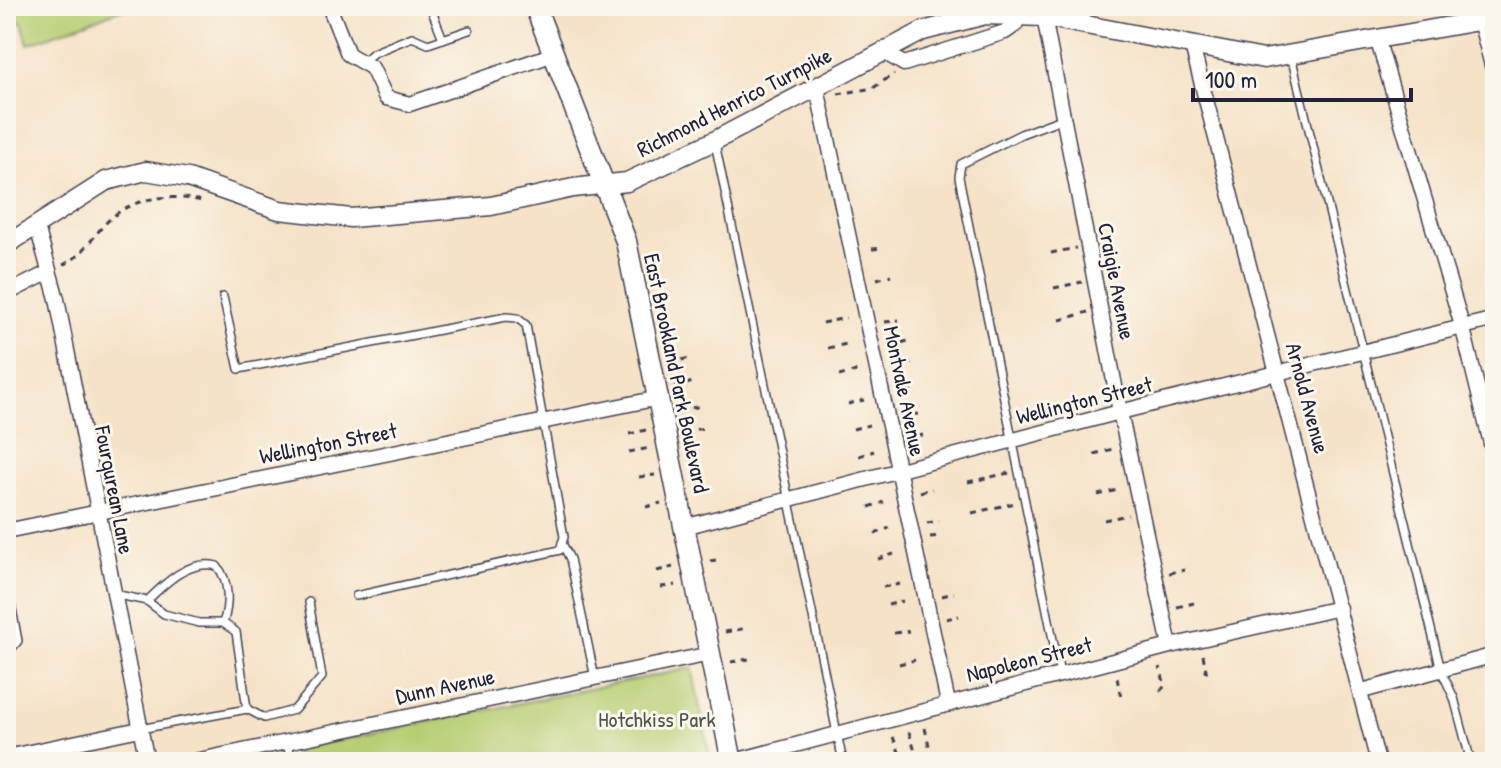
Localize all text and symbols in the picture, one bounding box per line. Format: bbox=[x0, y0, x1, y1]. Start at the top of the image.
street label: Richmond Henrico Turnpike bbox=[632, 40, 837, 164]
scale bar bbox=[1193, 52, 1411, 102]
text: 100 m bbox=[1205, 63, 1257, 95]
street label: Craigie Avenue bbox=[1091, 220, 1143, 342]
street label: East Brookland Park Boulevard bbox=[637, 251, 717, 496]
street label: Montvale Avenue bbox=[877, 323, 933, 459]
street label: Arnold Avenue bbox=[1279, 339, 1337, 457]
street label: Wellington Street bbox=[1013, 369, 1156, 431]
street label: Wellington Street bbox=[257, 415, 400, 471]
street label: Fourqurean Lane bbox=[88, 422, 142, 557]
street label: Napoleon Street bbox=[963, 629, 1095, 689]
street label: Dunn Avenue bbox=[393, 661, 497, 711]
park label: Hotchkiss Park bbox=[598, 704, 716, 734]

